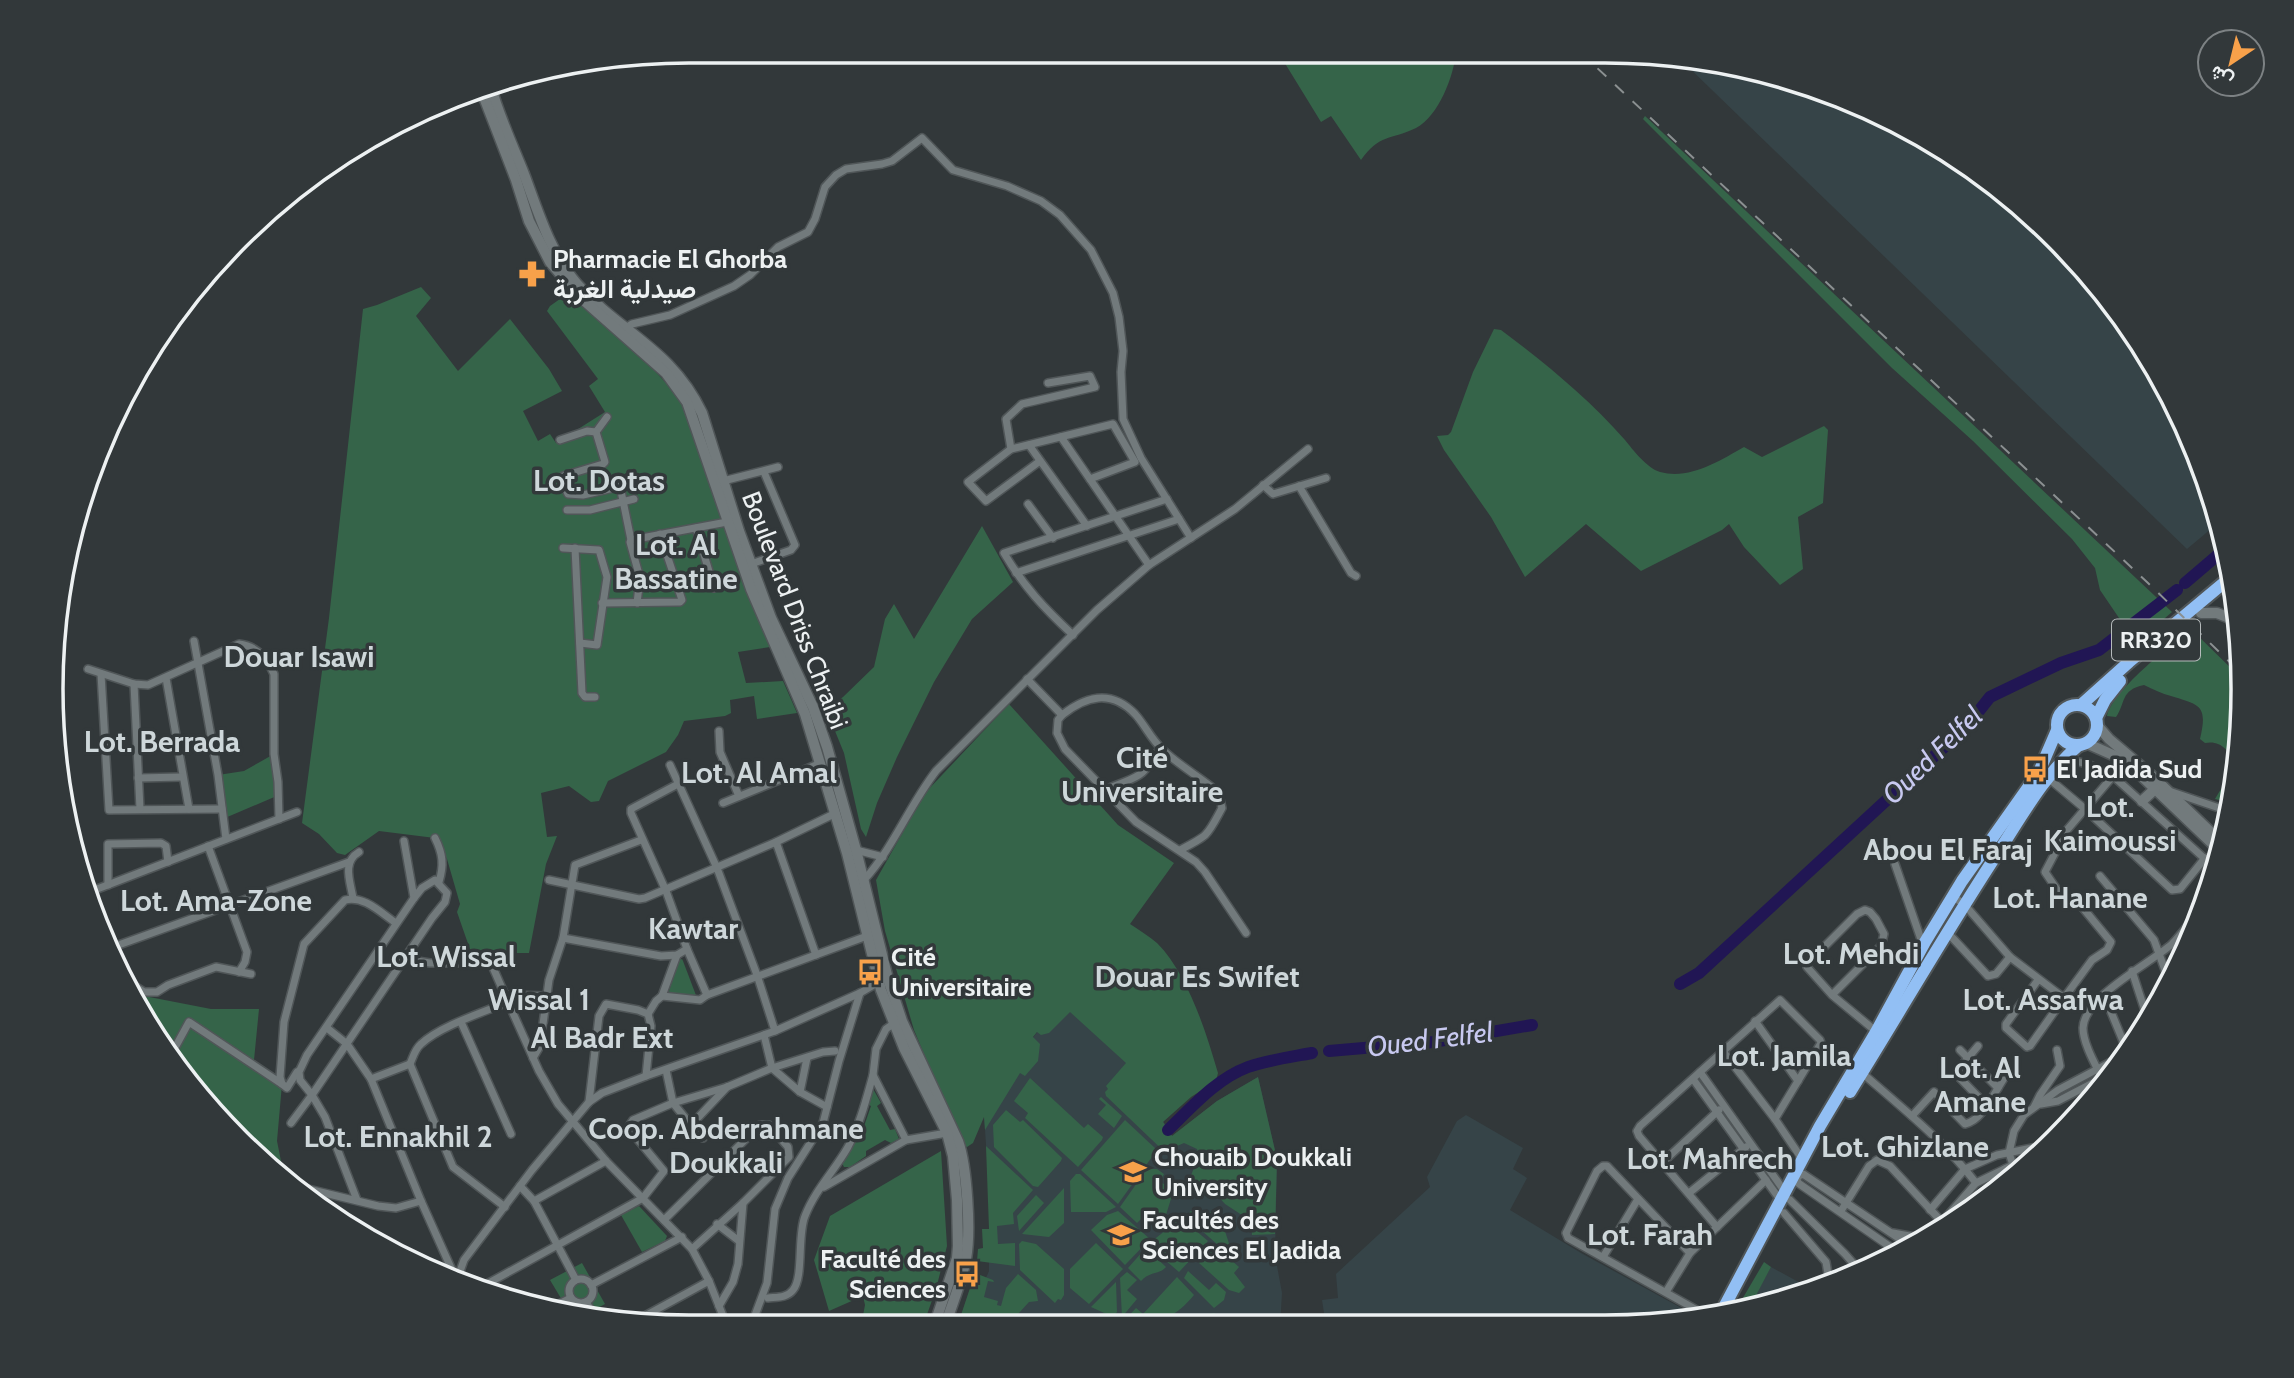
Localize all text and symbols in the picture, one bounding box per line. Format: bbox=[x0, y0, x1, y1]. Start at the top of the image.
north arrow bbox=[2196, 28, 2266, 98]
text: ش bbox=[2205, 60, 2237, 92]
place label: Pharmacie El Ghorba صيدلية الغربة bbox=[553, 243, 787, 305]
pharmacy icon: Pharmacie El Ghorba صيدلية الغربة bbox=[517, 259, 547, 289]
district label: Lot. Dotas bbox=[533, 462, 665, 499]
street label: Boulevard Driss Chraibi bbox=[735, 487, 855, 733]
district label: Lot. Al Bassatine bbox=[614, 526, 738, 597]
road number: RR320 bbox=[2112, 620, 2200, 660]
district label: Douar Isawi bbox=[223, 638, 375, 675]
water label: Oued Felfel bbox=[1875, 699, 1990, 811]
district label: Lot. Berrada bbox=[84, 723, 240, 760]
district label: Cité Universitaire bbox=[1061, 739, 1223, 810]
place label: El Jadida Sud bbox=[2056, 753, 2202, 785]
district label: Lot. Al Amal bbox=[681, 754, 837, 791]
bus stop icon: El Jadida Sud bbox=[2020, 754, 2050, 784]
district label: Lot. Kaimoussi bbox=[2043, 788, 2177, 859]
district label: Abou El Faraj bbox=[1863, 831, 2033, 868]
district label: Lot. Hanane bbox=[1992, 879, 2148, 916]
district label: Lot. Ama-Zone bbox=[120, 882, 312, 919]
district label: Kawtar bbox=[648, 910, 738, 947]
district label: Lot. Mehdi bbox=[1783, 935, 1919, 972]
district label: Lot. Wissal bbox=[376, 938, 516, 975]
place label: Cité Universitaire bbox=[891, 941, 1032, 1003]
bus stop icon: Cité Universitaire bbox=[855, 957, 885, 987]
district label: Douar Es Swifet bbox=[1094, 958, 1300, 995]
district label: Wissal 1 bbox=[488, 981, 590, 1018]
district label: Lot. Assafwa bbox=[1962, 981, 2124, 1018]
water label: Oued Felfel bbox=[1365, 1014, 1495, 1064]
district label: Al Badr Ext bbox=[531, 1019, 673, 1056]
district label: Lot. Jamila bbox=[1717, 1037, 1851, 1074]
district label: Lot. Al Amane bbox=[1934, 1049, 2026, 1120]
district label: Coop. Abderrahmane Doukkali bbox=[588, 1110, 864, 1181]
district label: Lot. Ennakhil 2 bbox=[303, 1118, 493, 1155]
district label: Lot. Ghizlane bbox=[1821, 1128, 1989, 1165]
district label: Lot. Mahrech bbox=[1626, 1140, 1794, 1177]
place label: Chouaib Doukkali University bbox=[1154, 1141, 1352, 1203]
school or university icon: Chouaib Doukkali University bbox=[1118, 1157, 1148, 1187]
place label: Facultés des Sciences El Jadida bbox=[1142, 1204, 1341, 1266]
district label: Lot. Farah bbox=[1587, 1216, 1713, 1253]
school or university icon: Facultés des Sciences El Jadida bbox=[1106, 1220, 1136, 1250]
place label: Faculté des Sciences bbox=[820, 1243, 946, 1305]
bus stop icon: Faculté des Sciences bbox=[952, 1259, 982, 1289]

